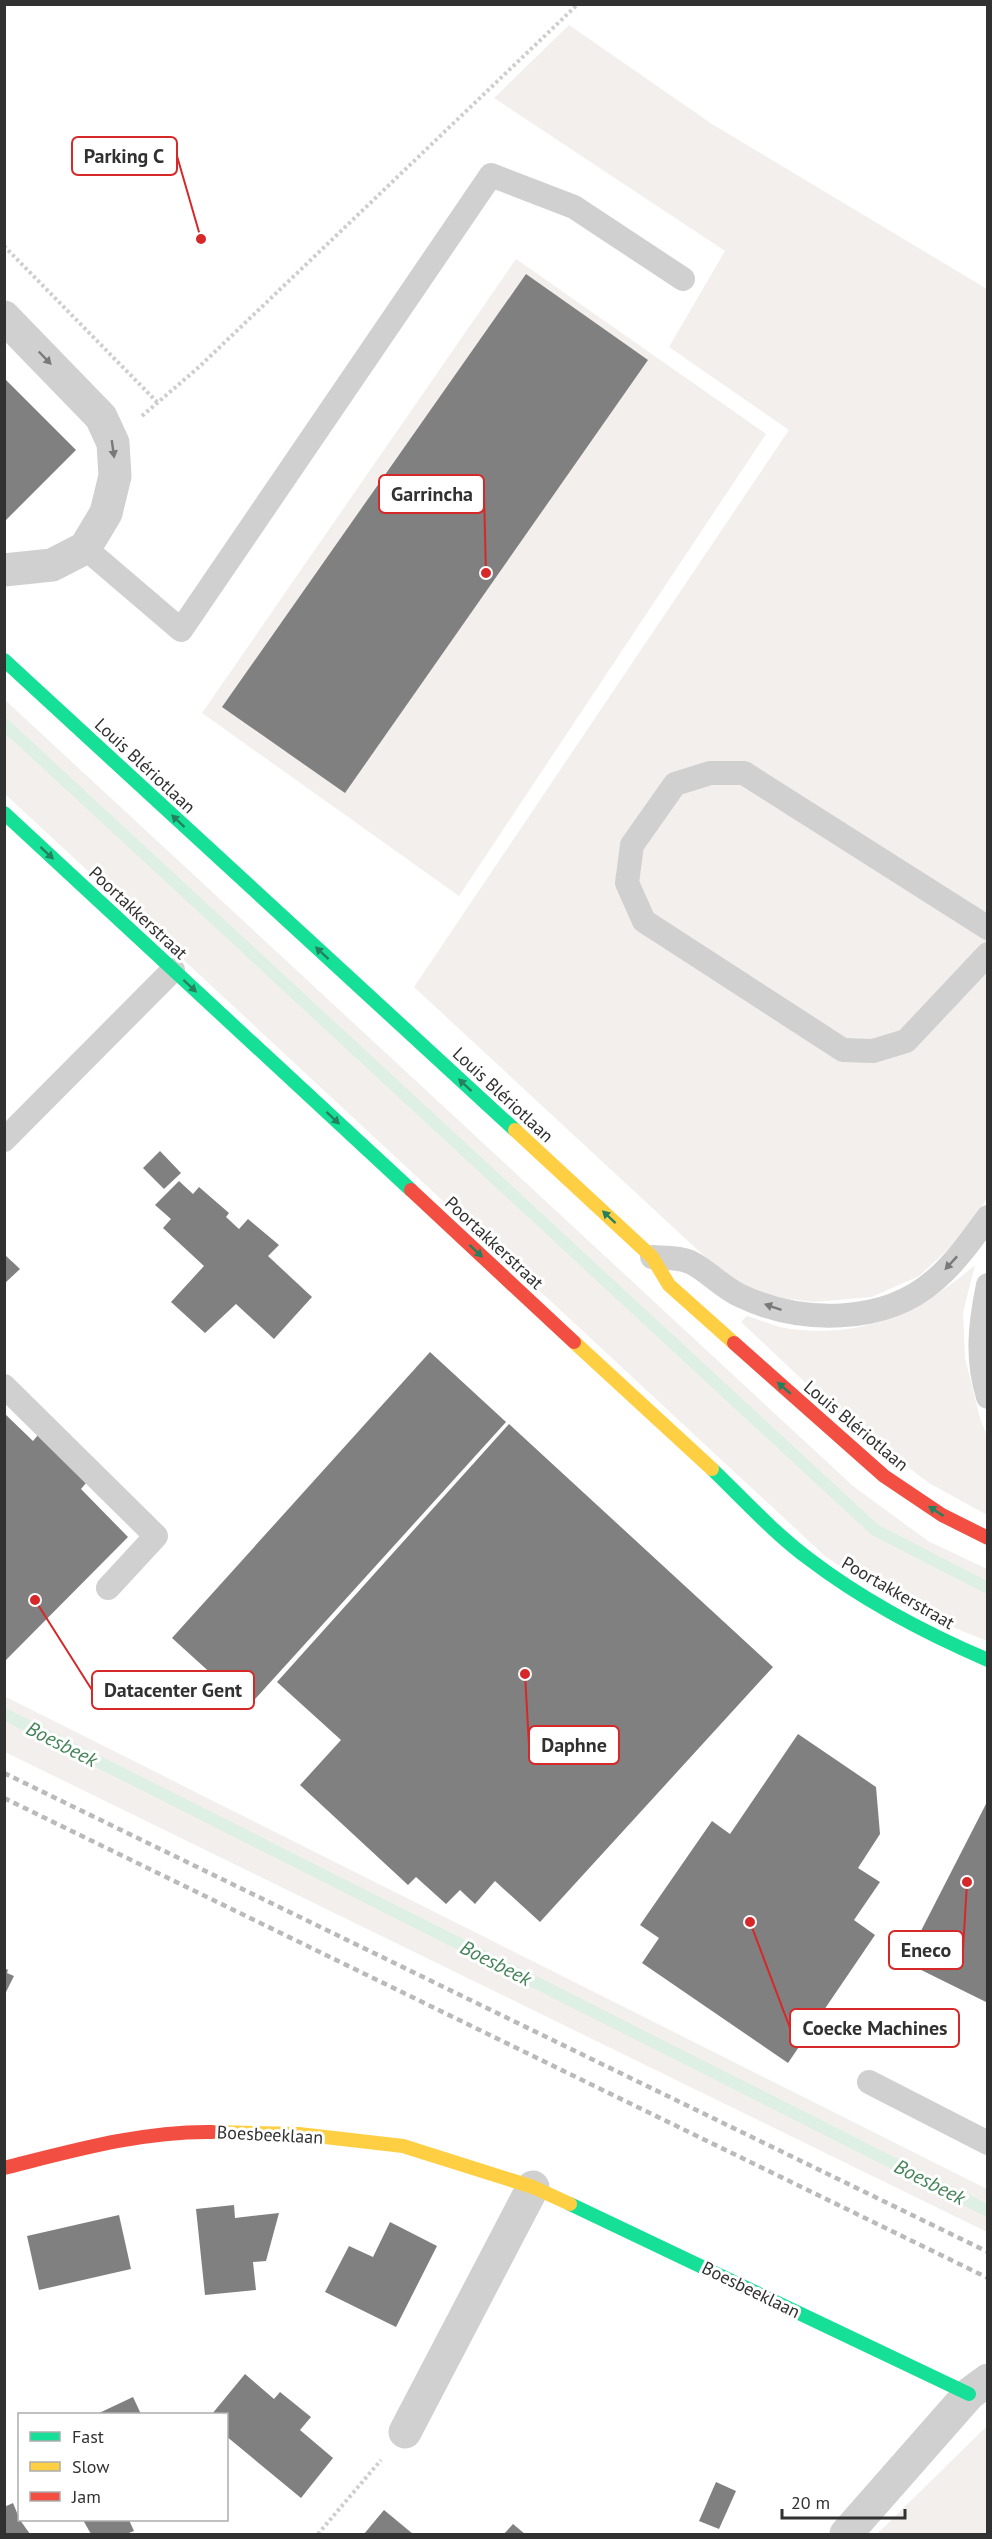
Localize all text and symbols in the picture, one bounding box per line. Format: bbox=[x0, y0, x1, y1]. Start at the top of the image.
callout: Parking C bbox=[72, 137, 177, 175]
text: Parking C bbox=[84, 143, 164, 169]
one-way arrow bbox=[37, 351, 51, 365]
one-way arrow bbox=[108, 440, 117, 459]
callout: Garrincha bbox=[379, 475, 484, 513]
text: Garrincha bbox=[391, 481, 473, 507]
street label: Louis Blériotlaan bbox=[90, 713, 200, 818]
one-way arrow bbox=[172, 814, 186, 828]
one-way arrow bbox=[40, 846, 55, 860]
street label: Poortakkerstraat bbox=[84, 861, 192, 964]
one-way arrow bbox=[315, 947, 330, 960]
one-way arrow bbox=[183, 979, 198, 993]
street label: Louis Blériotlaan bbox=[448, 1042, 558, 1147]
one-way arrow bbox=[458, 1079, 473, 1092]
one-way arrow bbox=[326, 1111, 340, 1125]
street label: Poortakkerstraat bbox=[440, 1191, 548, 1294]
one-way arrow bbox=[601, 1210, 616, 1224]
one-way arrow bbox=[468, 1244, 483, 1257]
one-way arrow bbox=[945, 1256, 959, 1270]
one-way arrow bbox=[764, 1302, 782, 1311]
street label: Louis Blériotlaan bbox=[799, 1375, 913, 1476]
one-way arrow bbox=[777, 1382, 792, 1395]
one-way arrow bbox=[927, 1505, 944, 1516]
street label: Poortakkerstraat bbox=[838, 1551, 959, 1634]
callout: Datacenter Gent bbox=[92, 1671, 254, 1709]
text: Datacenter Gent bbox=[104, 1677, 242, 1703]
water label: Boesbeek bbox=[22, 1715, 103, 1773]
callout: Daphne bbox=[529, 1726, 619, 1764]
text: Daphne bbox=[541, 1732, 607, 1758]
callout: Eneco bbox=[889, 1931, 963, 1969]
water label: Boesbeek bbox=[456, 1934, 537, 1992]
text: Eneco bbox=[901, 1937, 951, 1963]
callout: Coecke Machines bbox=[790, 2009, 959, 2047]
text: Coecke Machines bbox=[802, 2015, 948, 2041]
street label: Boesbeeklaan bbox=[216, 2120, 324, 2149]
water label: Boesbeek bbox=[890, 2153, 971, 2211]
street label: Boesbeeklaan bbox=[698, 2256, 804, 2323]
legend bbox=[18, 2413, 228, 2521]
text: Fast bbox=[72, 2425, 104, 2448]
text: Slow bbox=[72, 2455, 110, 2478]
scale bar bbox=[782, 2482, 905, 2520]
text: Jam bbox=[71, 2485, 101, 2508]
text: 20 m bbox=[791, 2491, 830, 2514]

